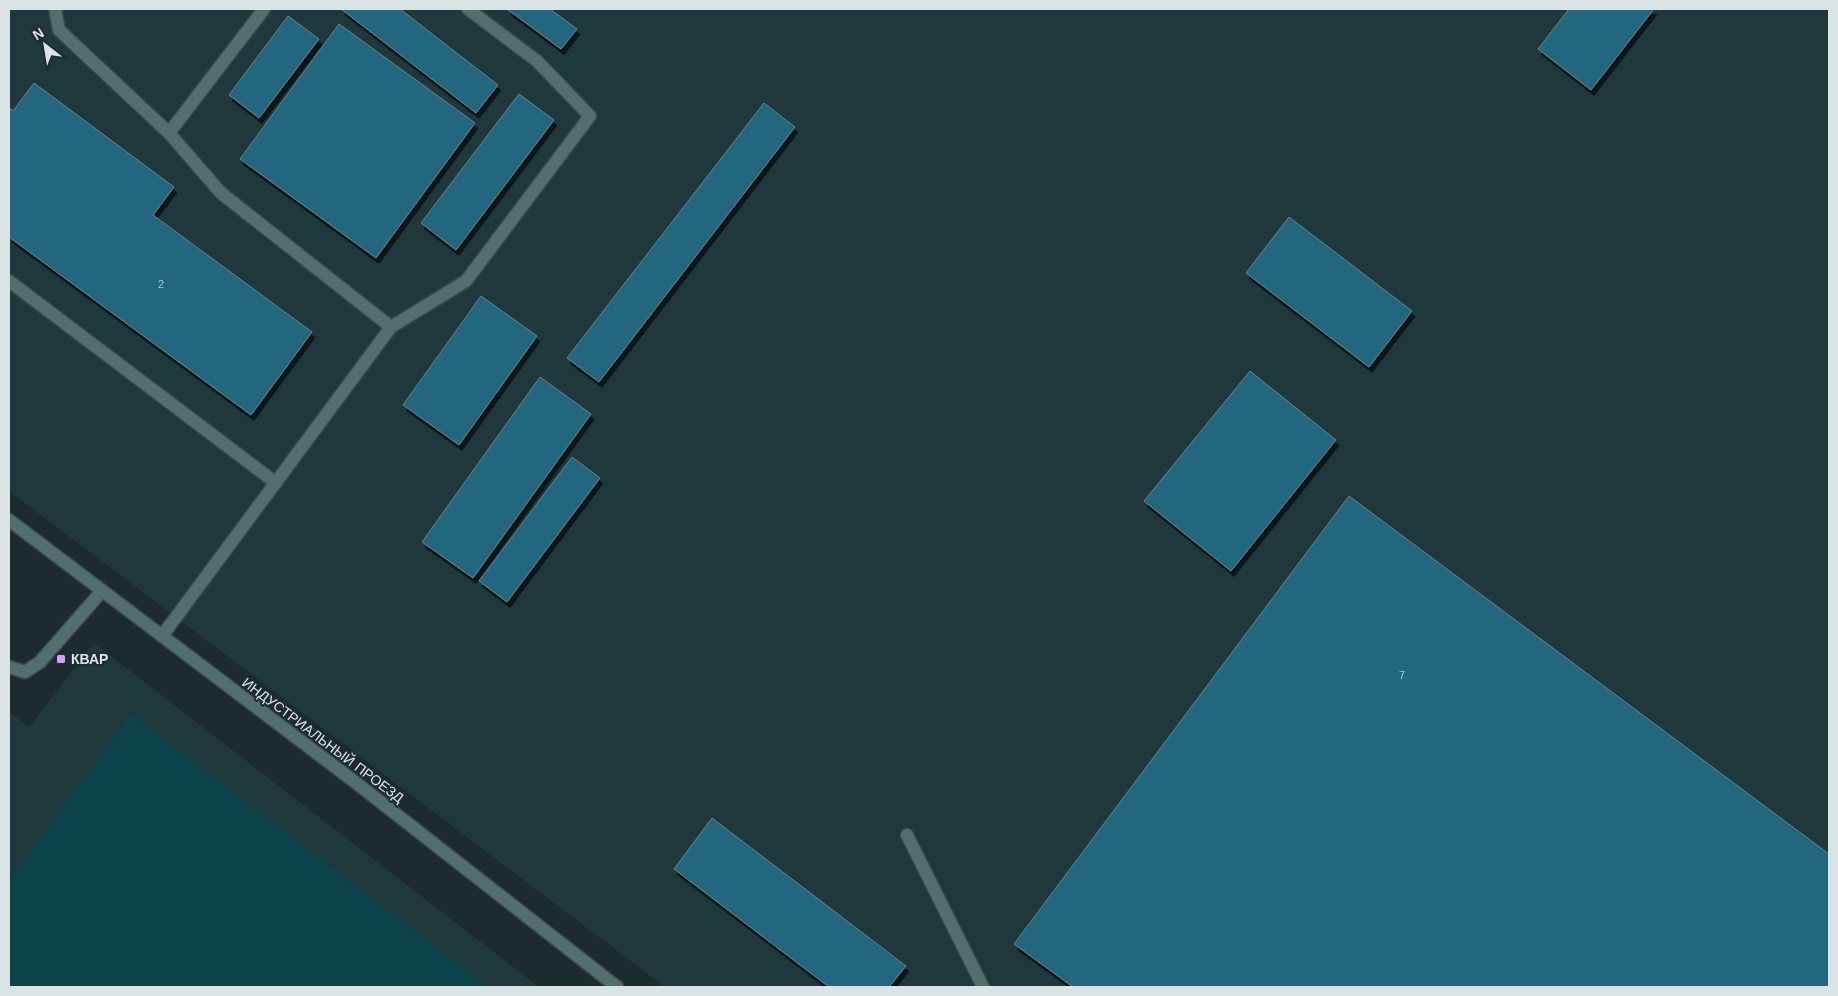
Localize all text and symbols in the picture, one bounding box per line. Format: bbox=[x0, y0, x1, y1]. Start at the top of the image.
north arrow bbox=[20, 20, 70, 70]
text: N bbox=[30, 24, 47, 43]
house number: 2 bbox=[158, 278, 164, 290]
place label: КВАР bbox=[71, 651, 108, 667]
marker: КВАР bbox=[55, 653, 67, 665]
house number: 7 bbox=[1399, 669, 1405, 681]
street label: ИНДУСТРИАЛЬНЫЙ ПРОЕЗД bbox=[239, 673, 408, 806]

